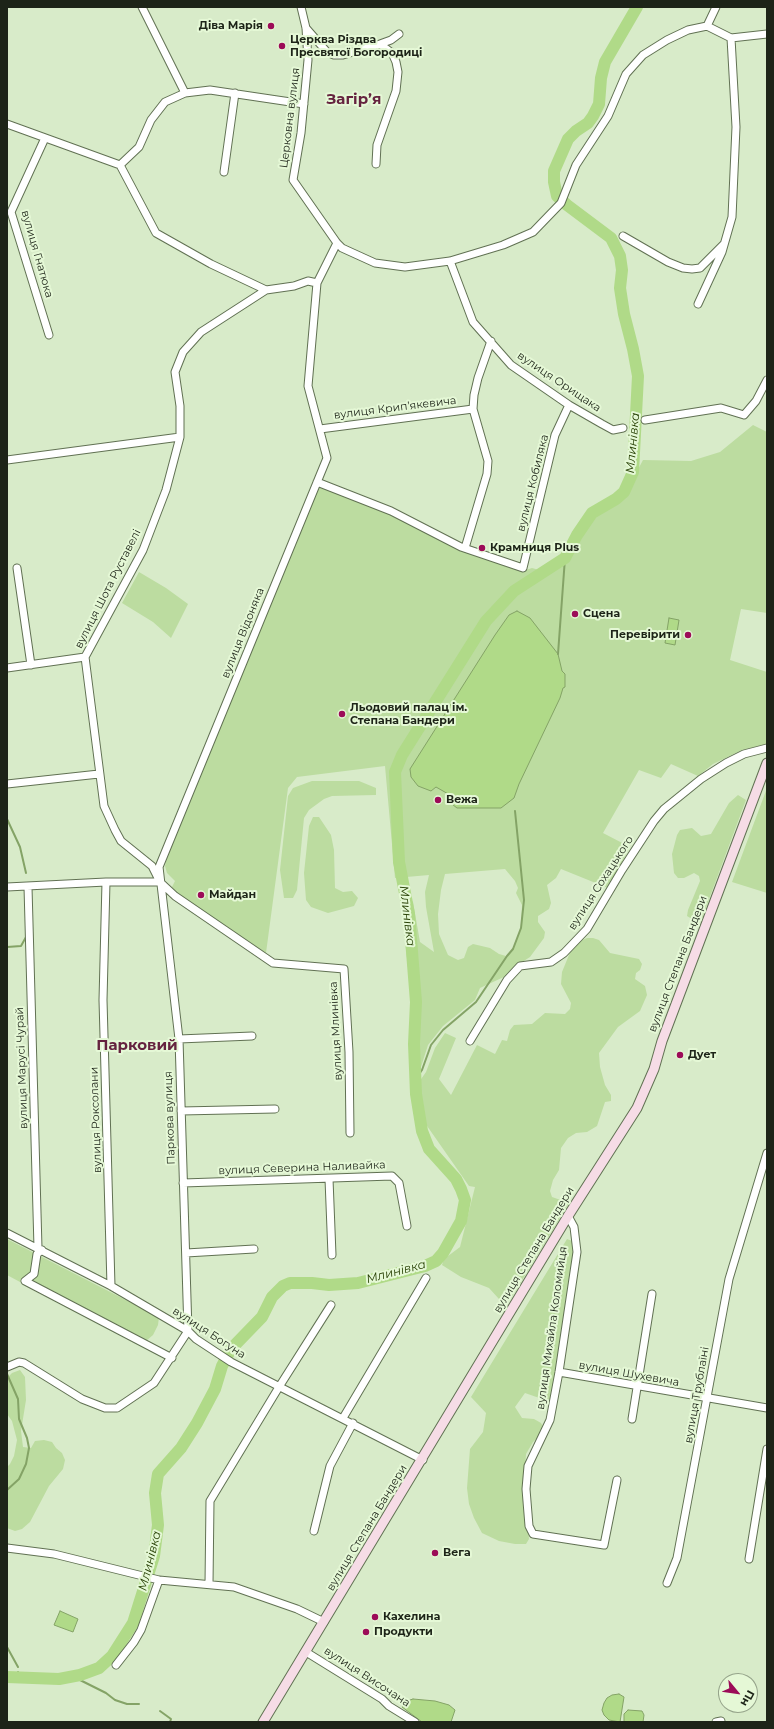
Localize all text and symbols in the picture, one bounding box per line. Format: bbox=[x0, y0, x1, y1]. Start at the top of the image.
place label: Діва Марія bbox=[199, 19, 263, 33]
marker: Діва Марія bbox=[266, 21, 276, 31]
place label: Церква Різдва Пресвятої Богородиці bbox=[290, 33, 422, 59]
marker: Церква Різдва Пресвятої Богородиці bbox=[277, 41, 287, 51]
street label: Церковна вулиця bbox=[277, 67, 303, 169]
district label: Загір’я bbox=[327, 91, 381, 109]
street label: вулиця Гнатюка bbox=[18, 209, 56, 299]
street label: вулиця Орищака bbox=[515, 349, 603, 415]
street label: вулиця Крипʼякевича bbox=[333, 394, 457, 422]
water label: Млинівка bbox=[623, 412, 643, 474]
street label: вулиця Кобиляка bbox=[515, 433, 551, 533]
street label: вулиця Шота Руставелі bbox=[72, 527, 144, 651]
place label: Крамниця Plus bbox=[490, 541, 579, 555]
marker: Крамниця Plus bbox=[477, 543, 487, 553]
street label: вулиця Відоняка bbox=[219, 586, 267, 680]
place label: Сцена bbox=[583, 607, 620, 621]
marker: Сцена bbox=[570, 609, 580, 619]
place label: Перевірити bbox=[610, 628, 680, 642]
marker: Перевірити bbox=[683, 630, 693, 640]
place label: Льодовий палац ім. Степана Бандери bbox=[350, 701, 467, 727]
marker: Льодовий палац ім. Степана Бандери bbox=[337, 709, 347, 719]
place label: Вежа bbox=[446, 793, 478, 807]
marker: Вежа bbox=[433, 795, 443, 805]
street label: вулиця Сохацького bbox=[566, 833, 636, 933]
water label: Млинівка bbox=[396, 885, 418, 947]
place label: Майдан bbox=[209, 888, 256, 902]
marker: Майдан bbox=[196, 890, 206, 900]
street label: вулиця Степана Бандери bbox=[646, 894, 710, 1034]
street label: вулиця Млинівка bbox=[327, 981, 345, 1081]
street label: вулиця Марусі Чурай bbox=[13, 1007, 31, 1129]
district label: Парковий bbox=[96, 1037, 178, 1055]
place label: Дует bbox=[688, 1048, 716, 1062]
marker: Дует bbox=[675, 1050, 685, 1060]
street label: вулиця Роксолани bbox=[88, 1067, 104, 1173]
street label: Паркова вулиця bbox=[162, 1071, 178, 1165]
street label: вулиця Северина Наливайка bbox=[218, 1158, 386, 1178]
street label: вулиця Степана Бандери bbox=[491, 1184, 577, 1316]
street label: вулиця Михайла Коломийця bbox=[534, 1246, 570, 1410]
water label: Млинівка bbox=[365, 1257, 427, 1287]
street label: вулиця Богуна bbox=[170, 1304, 248, 1362]
street label: вулиця Трублаїні bbox=[682, 1346, 712, 1444]
street label: вулиця Шухевича bbox=[578, 1359, 680, 1389]
street label: вулиця Степана Бандери bbox=[324, 1462, 410, 1594]
water label: Млинівка bbox=[136, 1530, 164, 1592]
place label: Вега bbox=[443, 1546, 471, 1560]
marker: Вега bbox=[430, 1548, 440, 1558]
place label: Кахелина bbox=[383, 1610, 440, 1624]
marker: Кахелина bbox=[370, 1612, 380, 1622]
place label: Продукти bbox=[374, 1625, 433, 1639]
marker: Продукти bbox=[361, 1627, 371, 1637]
street label: вулиця Височана bbox=[322, 1644, 412, 1710]
north arrow bbox=[718, 1673, 758, 1713]
text: Пн bbox=[737, 1688, 758, 1709]

